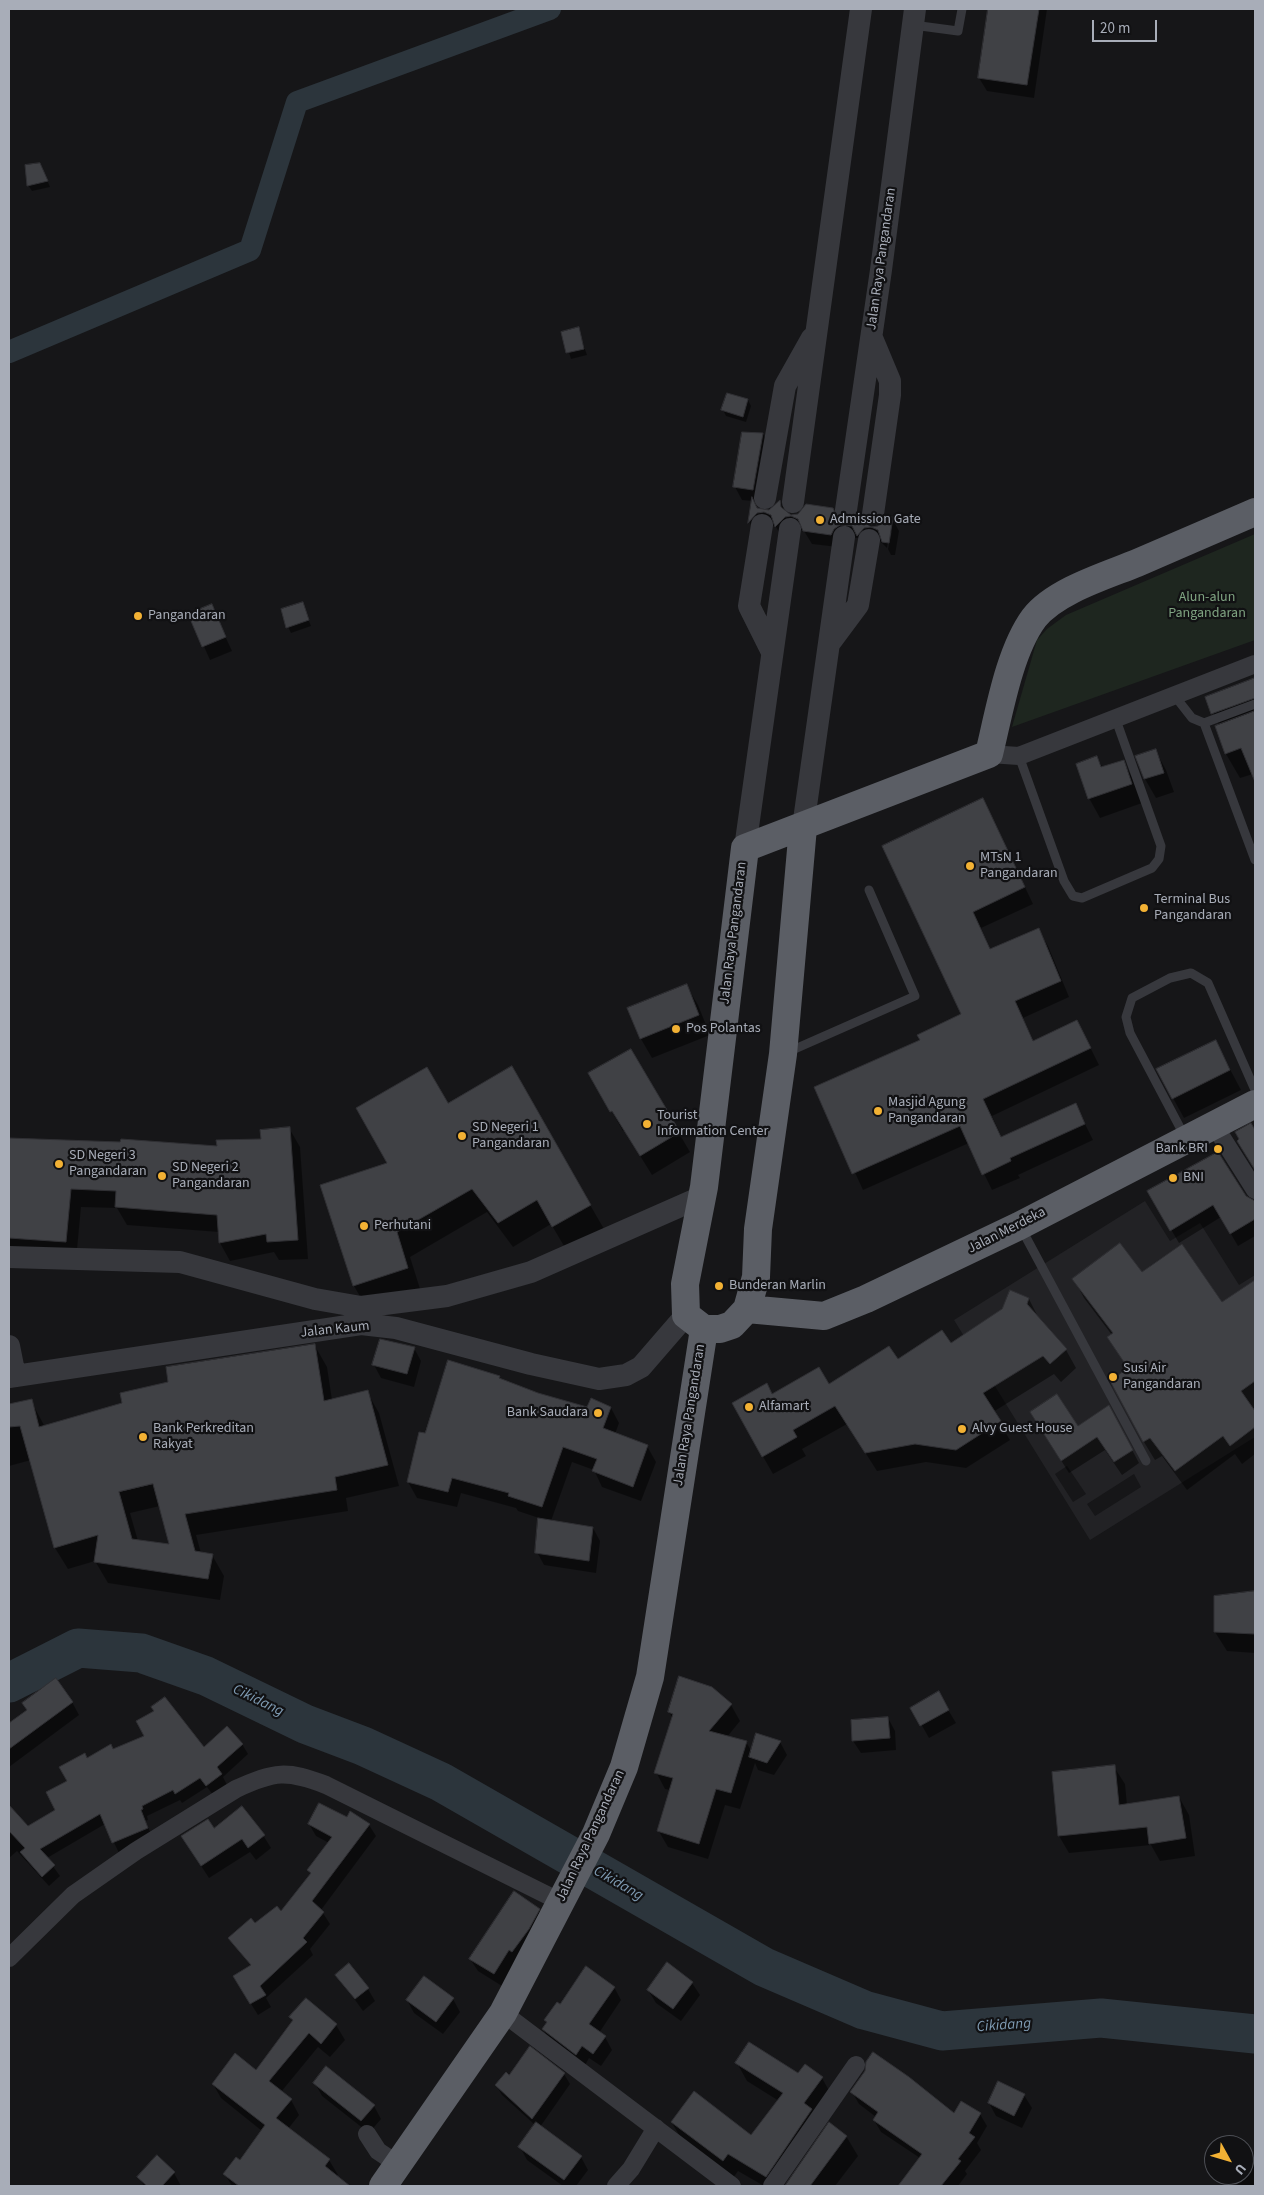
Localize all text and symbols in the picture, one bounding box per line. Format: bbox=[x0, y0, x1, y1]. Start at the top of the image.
scale bar bbox=[1094, 10, 1159, 42]
text: 20 m bbox=[1100, 18, 1130, 39]
street label: Jalan Raya Pangandaran bbox=[864, 187, 900, 331]
place label: Admission Gate bbox=[830, 512, 921, 528]
marker: Admission Gate bbox=[814, 514, 826, 526]
park label: Alun-alun Pangandaran bbox=[1168, 590, 1246, 622]
place label: Pangandaran bbox=[148, 608, 226, 624]
marker: Pangandaran bbox=[132, 610, 144, 622]
place label: MTsN 1 Pangandaran bbox=[980, 850, 1058, 882]
marker: MTsN 1 Pangandaran bbox=[964, 860, 976, 872]
street label: Jalan Raya Pangandaran bbox=[717, 861, 751, 1005]
place label: Terminal Bus Pangandaran bbox=[1154, 892, 1232, 924]
marker: Terminal Bus Pangandaran bbox=[1138, 902, 1150, 914]
place label: Pos Polantas bbox=[686, 1021, 761, 1037]
marker: Pos Polantas bbox=[670, 1023, 682, 1035]
place label: Masjid Agung Pangandaran bbox=[888, 1095, 966, 1128]
marker: Masjid Agung Pangandaran bbox=[872, 1105, 884, 1117]
place label: Tourist Information Center bbox=[657, 1108, 768, 1140]
marker: Tourist Information Center bbox=[641, 1118, 653, 1130]
place label: SD Negeri 1 Pangandaran bbox=[472, 1120, 550, 1152]
marker: SD Negeri 1 Pangandaran bbox=[456, 1130, 468, 1142]
place label: Bank BRI bbox=[1155, 1141, 1208, 1157]
marker: Bank BRI bbox=[1212, 1143, 1224, 1155]
place label: SD Negeri 3 Pangandaran bbox=[69, 1148, 147, 1180]
marker: SD Negeri 3 Pangandaran bbox=[53, 1158, 65, 1170]
place label: SD Negeri 2 Pangandaran bbox=[172, 1160, 250, 1192]
marker: SD Negeri 2 Pangandaran bbox=[156, 1170, 168, 1182]
place label: BNI bbox=[1183, 1170, 1204, 1186]
marker: BNI bbox=[1167, 1172, 1179, 1184]
street label: Jalan Merdeka bbox=[965, 1204, 1049, 1258]
place label: Perhutani bbox=[374, 1218, 431, 1234]
marker: Perhutani bbox=[358, 1220, 370, 1232]
place label: Bunderan Marlin bbox=[729, 1278, 826, 1294]
marker: Bunderan Marlin bbox=[713, 1280, 725, 1292]
street label: Jalan Kaum bbox=[300, 1318, 370, 1342]
street label: Jalan Raya Pangandaran bbox=[670, 1343, 710, 1487]
place label: Susi Air Pangandaran bbox=[1123, 1361, 1201, 1394]
marker: Susi Air Pangandaran bbox=[1107, 1371, 1119, 1383]
place label: Alfamart bbox=[759, 1399, 809, 1415]
marker: Alfamart bbox=[743, 1401, 755, 1413]
place label: Bank Saudara bbox=[507, 1405, 588, 1421]
marker: Bank Saudara bbox=[592, 1407, 604, 1419]
place label: Bank Perkreditan Rakyat bbox=[153, 1421, 254, 1454]
place label: Alvy Guest House bbox=[972, 1421, 1073, 1437]
marker: Alvy Guest House bbox=[956, 1423, 968, 1435]
marker: Bank Perkreditan Rakyat bbox=[137, 1431, 149, 1443]
water label: Cikidang bbox=[230, 1681, 286, 1721]
street label: Jalan Raya Pangandaran bbox=[553, 1767, 629, 1905]
water label: Cikidang bbox=[590, 1863, 646, 1905]
water label: Cikidang bbox=[976, 2015, 1032, 2037]
north arrow bbox=[1204, 2135, 1254, 2185]
text: U bbox=[1229, 2159, 1251, 2179]

